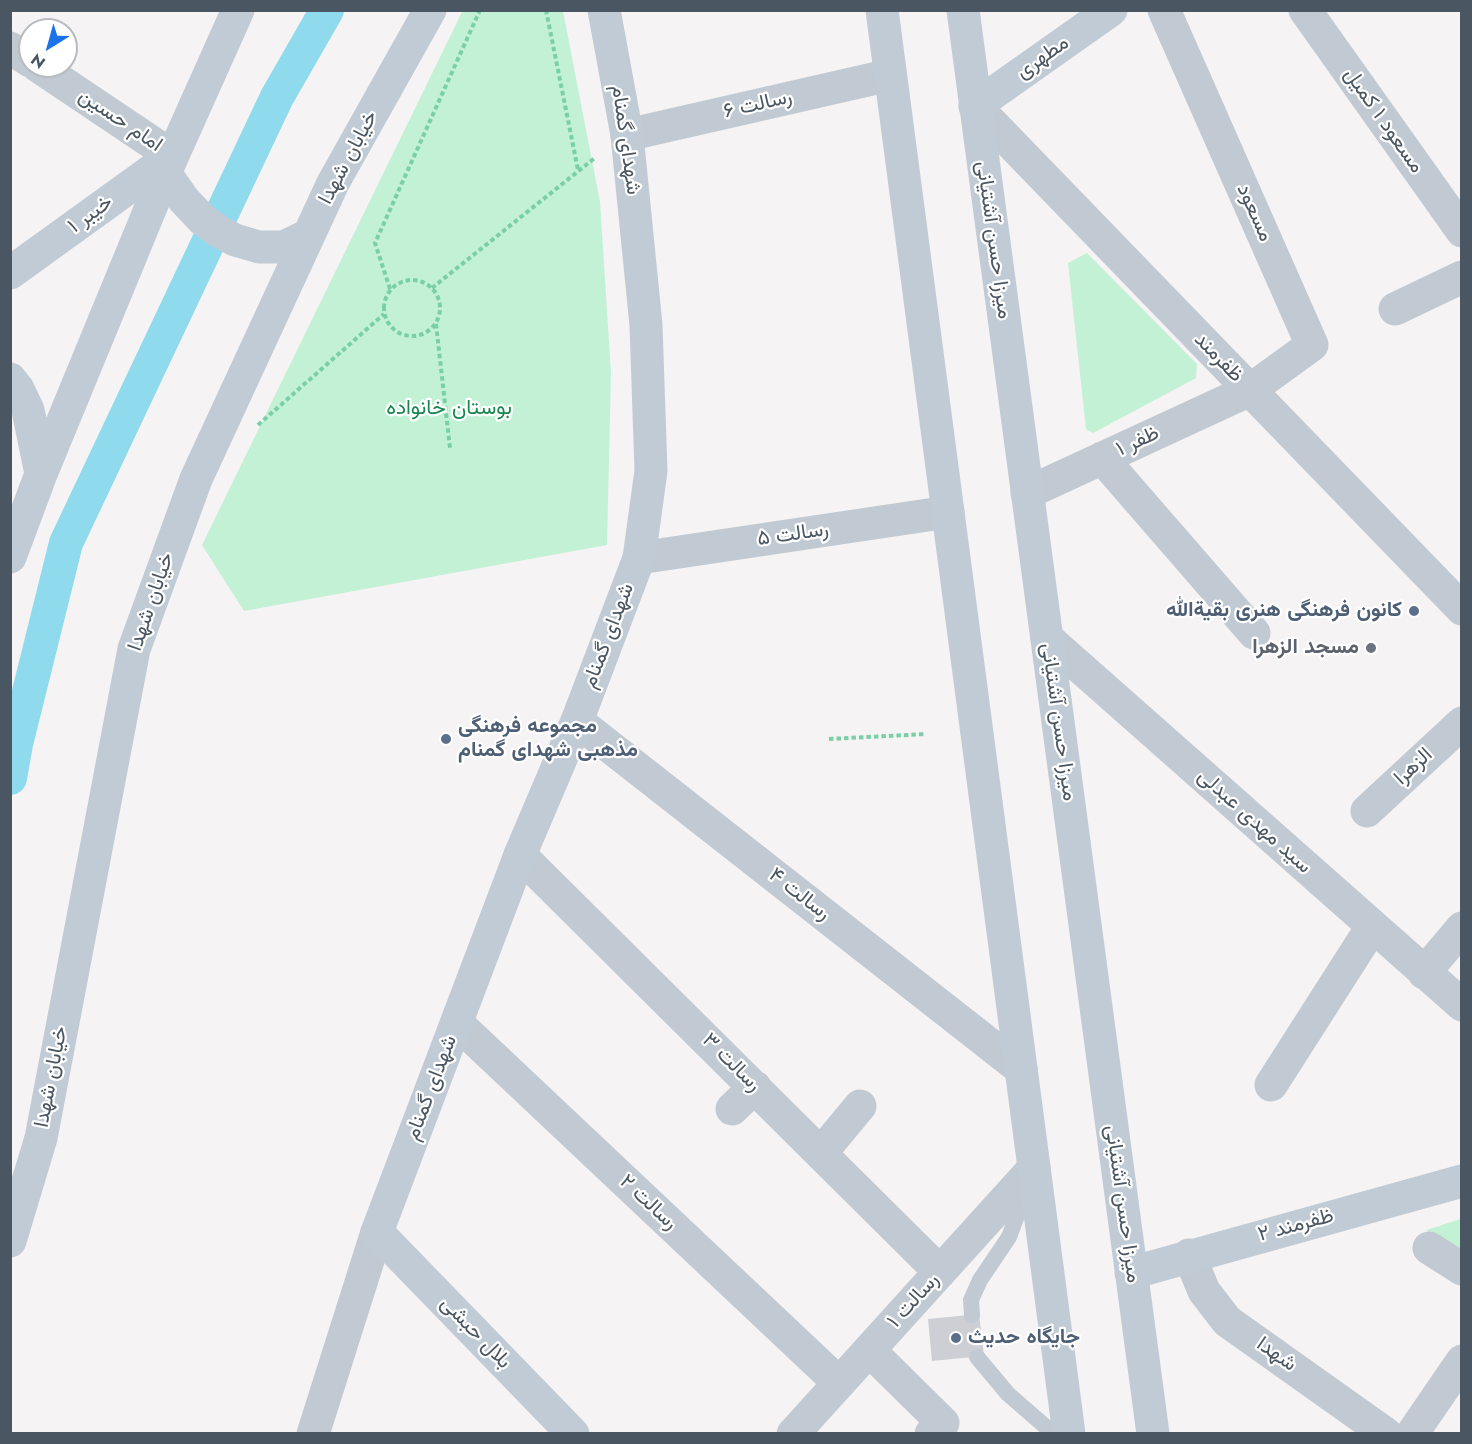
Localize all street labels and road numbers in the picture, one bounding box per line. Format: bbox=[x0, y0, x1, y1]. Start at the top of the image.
street label: مطهری bbox=[1012, 31, 1074, 85]
street label: مسعود ۱ کمیل bbox=[1337, 63, 1429, 179]
street label: شهدای گمنام bbox=[605, 83, 645, 197]
street label: امام حسین bbox=[73, 84, 167, 158]
street label: رسالت ۶ bbox=[721, 85, 795, 125]
street label: خیابان شهدا bbox=[314, 107, 384, 209]
street label: میرزا حسن آشتیانی bbox=[969, 159, 1017, 321]
street label: مسعود bbox=[1230, 180, 1278, 246]
street label: خیبر ۱ bbox=[64, 190, 118, 240]
street label: ظفرمند bbox=[1188, 328, 1248, 388]
street label: ظفر ۱ bbox=[1112, 421, 1164, 463]
street label: رسالت ۵ bbox=[756, 518, 830, 552]
street label: خیابان شهدا bbox=[123, 549, 181, 655]
street label: شهدای گمنام bbox=[577, 580, 641, 692]
street label: میرزا حسن آشتیانی bbox=[1034, 641, 1082, 803]
street label: الزهرا bbox=[1389, 743, 1439, 791]
street label: سید مهدی عبدلی bbox=[1192, 764, 1316, 880]
street label: رسالت ۴ bbox=[763, 863, 835, 927]
street label: خیابان شهدا bbox=[30, 1024, 74, 1130]
street label: رسالت ۳ bbox=[696, 1028, 766, 1098]
street label: شهدای گمنام bbox=[400, 1032, 464, 1144]
street label: میرزا حسن آشتیانی bbox=[1098, 1123, 1146, 1285]
street label: رسالت ۲ bbox=[614, 1170, 682, 1236]
street label: ظفرمند ۲ bbox=[1255, 1204, 1337, 1248]
street label: رسالت ۱ bbox=[883, 1268, 945, 1334]
street label: بلال حبشی bbox=[434, 1291, 516, 1375]
street label: شهدا bbox=[1251, 1332, 1301, 1378]

